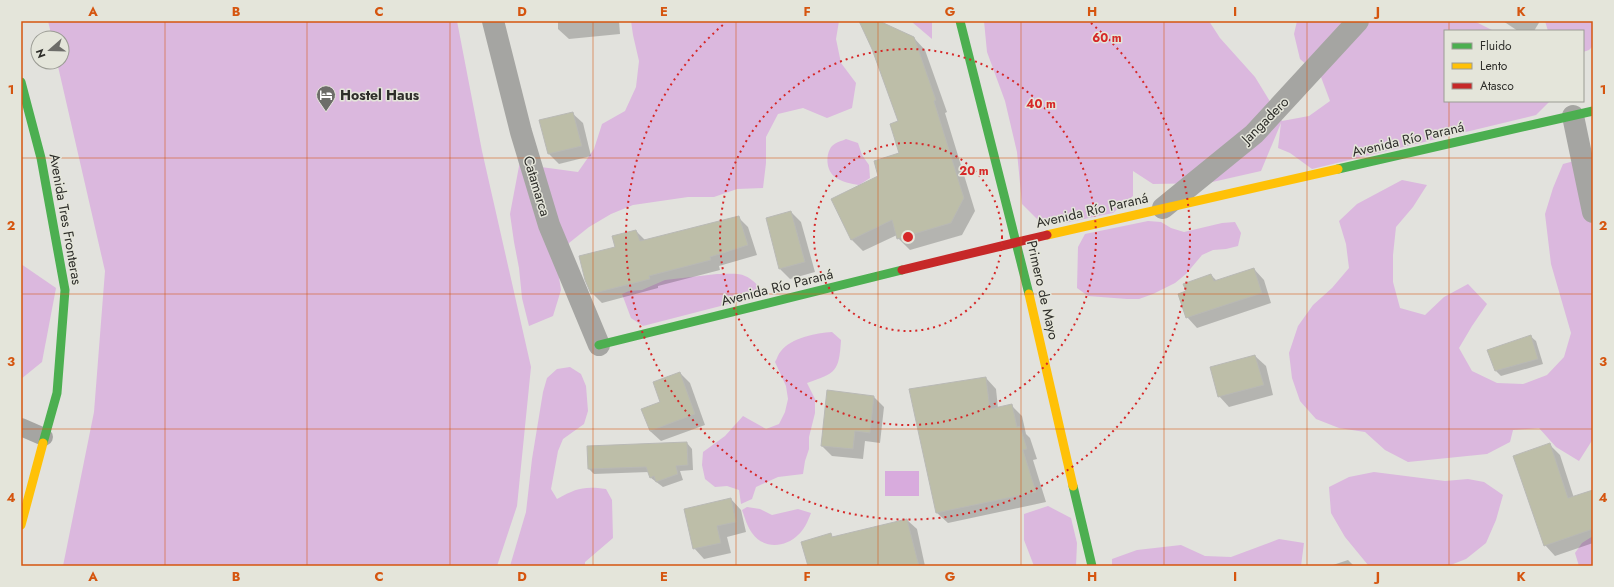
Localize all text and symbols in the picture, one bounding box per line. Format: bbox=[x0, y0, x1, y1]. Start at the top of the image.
text: A bbox=[87, 2, 98, 21]
text: B bbox=[232, 2, 241, 21]
text: C bbox=[374, 2, 384, 21]
text: D bbox=[517, 2, 527, 21]
text: E bbox=[660, 2, 668, 21]
text: F bbox=[803, 2, 811, 21]
text: G bbox=[945, 2, 956, 21]
text: H bbox=[1087, 2, 1097, 21]
text: I bbox=[1233, 2, 1237, 21]
text: J bbox=[1373, 2, 1380, 21]
text: K bbox=[1516, 2, 1526, 21]
text: 60 m bbox=[1092, 29, 1122, 47]
north arrow bbox=[30, 30, 70, 70]
legend bbox=[1444, 30, 1584, 102]
text: Fluido bbox=[1480, 37, 1512, 55]
text: N bbox=[32, 47, 50, 60]
text: Lento bbox=[1480, 57, 1508, 75]
text: Atasco bbox=[1480, 77, 1514, 95]
text: 1 bbox=[8, 80, 14, 99]
text: 1 bbox=[1600, 80, 1606, 99]
hotel icon: Hostel Haus bbox=[315, 84, 337, 112]
place label: Hostel Haus bbox=[340, 85, 420, 105]
street label: Jangadero bbox=[1235, 92, 1293, 150]
text: 40 m bbox=[1026, 95, 1056, 113]
street label: Avenida Río Paraná bbox=[1350, 116, 1466, 162]
street label: Avenida Tres Fronteras bbox=[45, 152, 87, 286]
street label: Catamarca bbox=[518, 153, 556, 219]
text: 20 m bbox=[959, 162, 989, 180]
street label: Avenida Río Paraná bbox=[1034, 187, 1150, 233]
text: 2 bbox=[7, 216, 15, 235]
text: 2 bbox=[1599, 216, 1607, 235]
centre of rings bbox=[901, 230, 915, 244]
street label: Primero de Mayo bbox=[1022, 238, 1064, 342]
street label: Avenida Río Paraná bbox=[719, 263, 835, 311]
text: 3 bbox=[7, 352, 15, 371]
text: 3 bbox=[1599, 352, 1607, 371]
text: 4 bbox=[6, 488, 16, 507]
text: 4 bbox=[1598, 488, 1608, 507]
text: A bbox=[87, 567, 98, 586]
text: B bbox=[232, 567, 241, 586]
text: C bbox=[374, 567, 384, 586]
text: D bbox=[517, 567, 527, 586]
text: E bbox=[660, 567, 668, 586]
text: F bbox=[803, 567, 811, 586]
text: G bbox=[945, 567, 956, 586]
text: H bbox=[1087, 567, 1097, 586]
text: I bbox=[1233, 567, 1237, 586]
text: J bbox=[1373, 567, 1380, 586]
text: K bbox=[1516, 567, 1526, 586]

